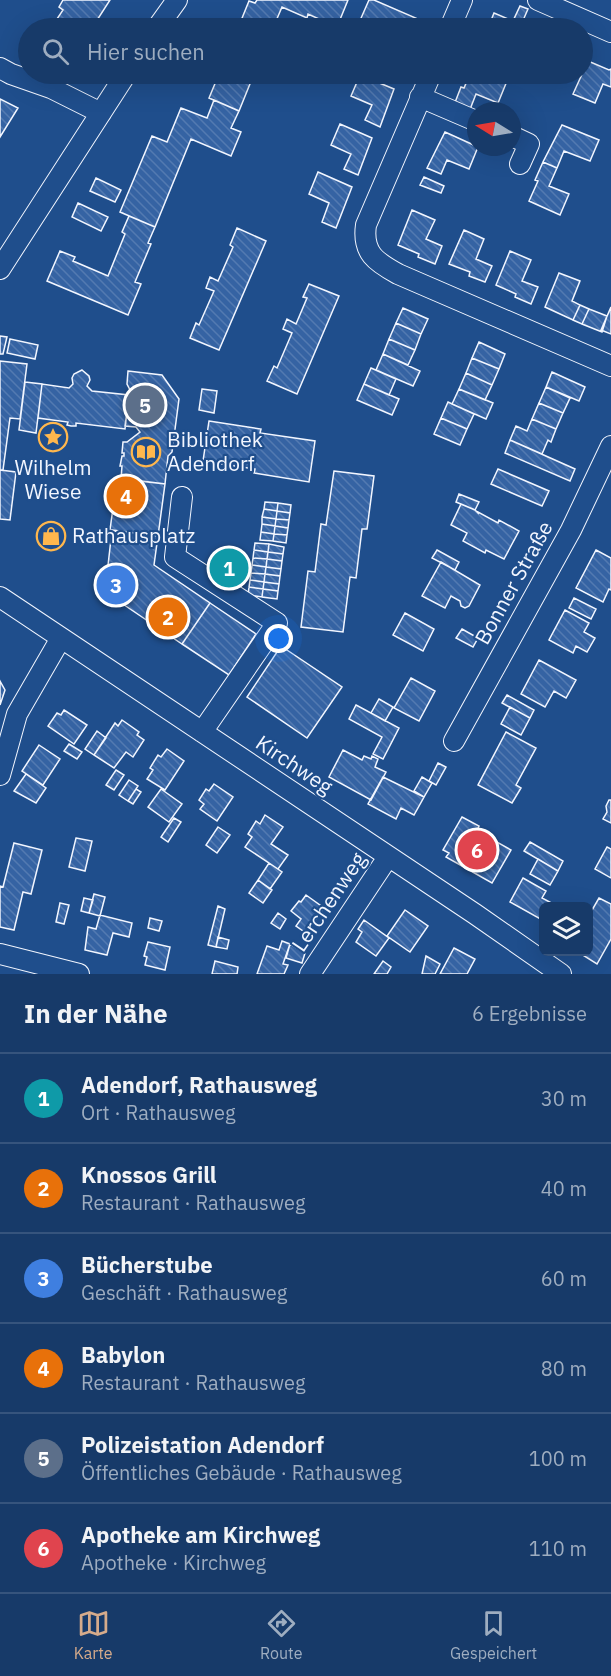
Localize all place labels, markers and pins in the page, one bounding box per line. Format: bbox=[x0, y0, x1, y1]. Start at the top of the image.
pin: 5 bbox=[126, 382, 164, 428]
place icon: Wilhelm Wiese bbox=[37, 421, 69, 453]
place label: Bibliothek Adendorf bbox=[167, 425, 263, 477]
library icon: Bibliothek Adendorf bbox=[130, 436, 162, 468]
place label: Wilhelm Wiese bbox=[14, 453, 92, 505]
pin: 4 bbox=[106, 474, 146, 518]
shop icon: Rathausplatz bbox=[35, 520, 67, 552]
place label: Rathausplatz bbox=[72, 521, 196, 549]
pin: 1 bbox=[210, 546, 248, 590]
pin: 3 bbox=[96, 562, 136, 608]
pin: 2 bbox=[148, 594, 188, 640]
pin: 6 bbox=[458, 828, 496, 872]

